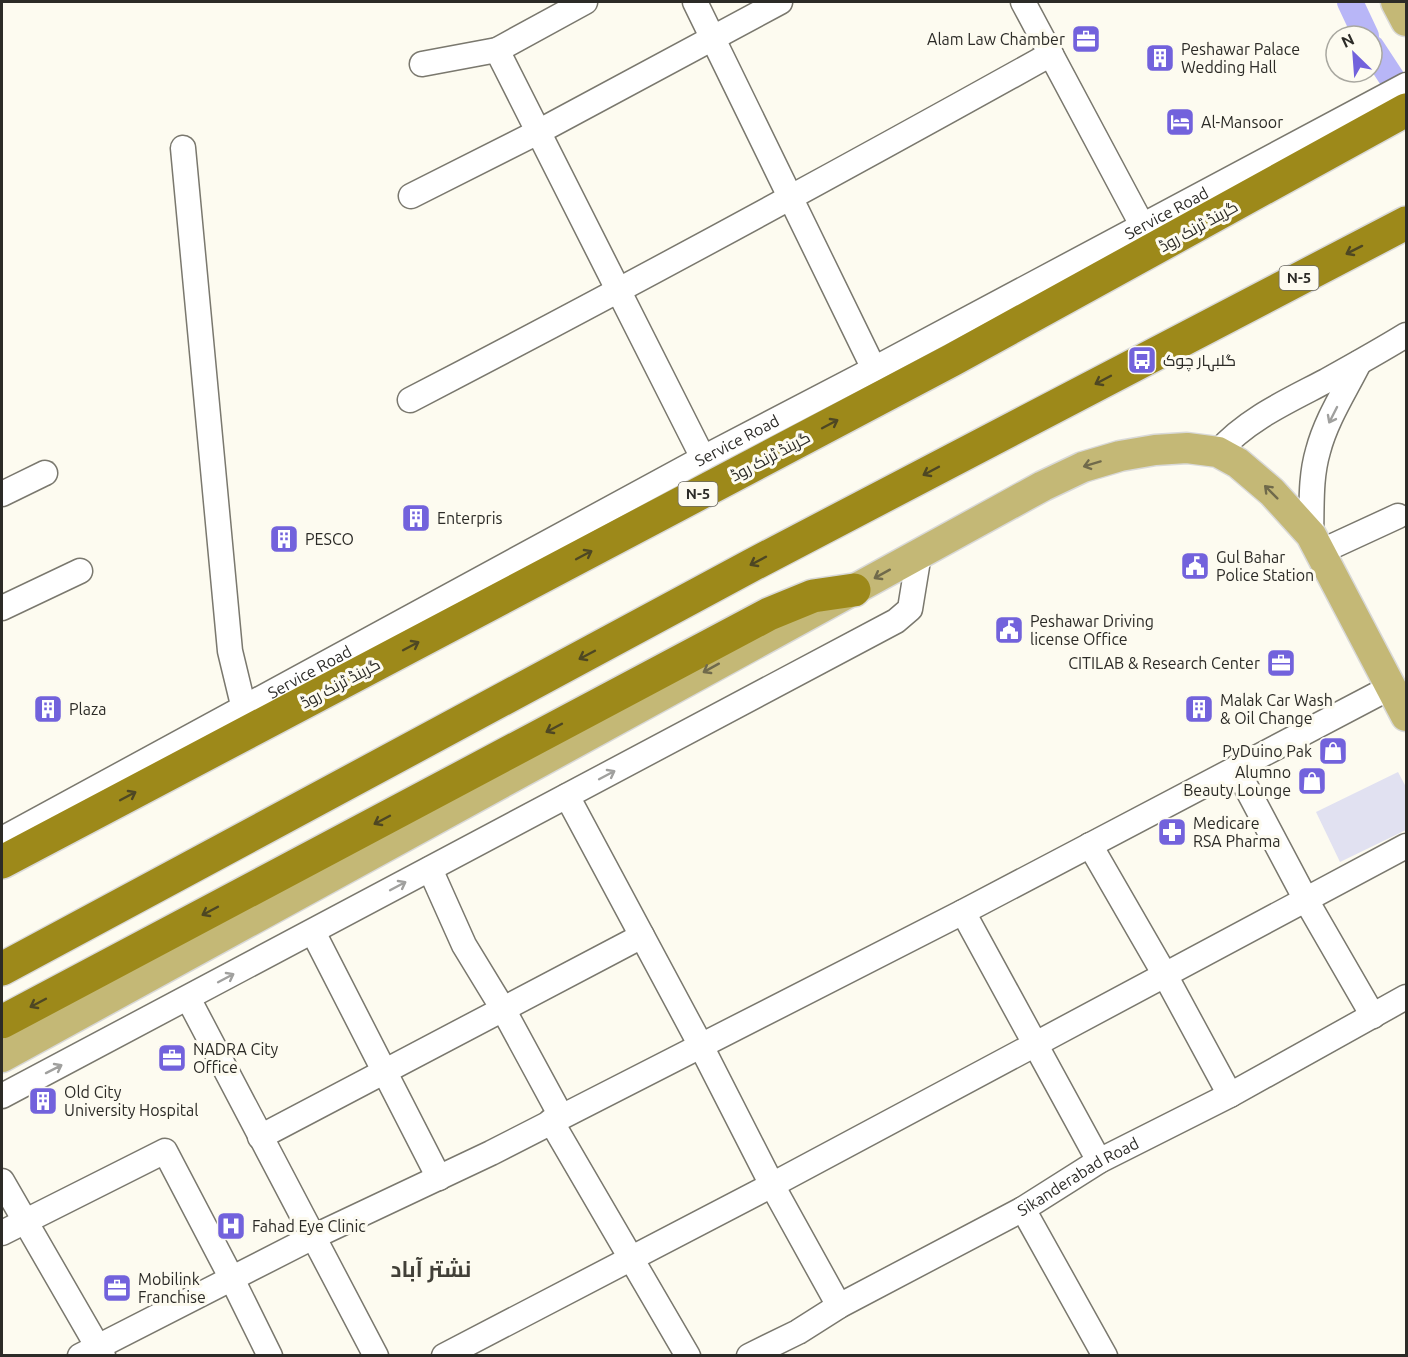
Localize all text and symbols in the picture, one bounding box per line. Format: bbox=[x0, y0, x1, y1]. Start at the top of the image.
office icon: Alam Law Chamber bbox=[1070, 23, 1102, 55]
north arrow bbox=[1324, 24, 1384, 84]
place label: Alam Law Chamber bbox=[927, 30, 1065, 48]
text: N bbox=[1338, 30, 1357, 51]
place label: Peshawar Palace Wedding Hall bbox=[1181, 40, 1300, 76]
building icon: Peshawar Palace Wedding Hall bbox=[1144, 42, 1176, 74]
hotel icon: Al-Mansoor bbox=[1164, 106, 1196, 138]
place label: Al-Mansoor bbox=[1201, 113, 1283, 131]
street label: Service Road bbox=[1121, 183, 1211, 243]
street label: گرینڈ ٹرنک روڈ bbox=[1155, 197, 1241, 256]
one-way arrow bbox=[1346, 245, 1364, 256]
road number: N-5 bbox=[1280, 266, 1318, 290]
bus stop icon: گلبہار چوک bbox=[1126, 344, 1158, 376]
place label: گلبہار چوک bbox=[1163, 351, 1236, 372]
one-way arrow bbox=[1095, 375, 1113, 386]
one-way arrow bbox=[1327, 406, 1339, 423]
street label: Service Road bbox=[692, 411, 782, 470]
one-way arrow bbox=[821, 418, 839, 429]
street label: گرینڈ ٹرنک روڈ bbox=[727, 428, 813, 485]
one-way arrow bbox=[1083, 459, 1102, 470]
one-way arrow bbox=[923, 465, 940, 477]
road number: N-5 bbox=[678, 482, 718, 506]
one-way arrow bbox=[1264, 484, 1279, 499]
building icon: Enterpris bbox=[400, 502, 432, 534]
place label: Enterpris bbox=[437, 509, 503, 527]
building icon: PESCO bbox=[268, 523, 300, 555]
place label: PESCO bbox=[305, 530, 354, 548]
place label: Gul Bahar Police Station bbox=[1216, 548, 1314, 584]
one-way arrow bbox=[574, 549, 592, 560]
public building icon: Gul Bahar Police Station bbox=[1179, 550, 1211, 582]
one-way arrow bbox=[750, 556, 768, 568]
one-way arrow bbox=[874, 569, 892, 580]
place label: Peshawar Driving license Office bbox=[1030, 612, 1154, 648]
public building icon: Peshawar Driving license Office bbox=[993, 614, 1025, 646]
one-way arrow bbox=[402, 640, 420, 651]
street label: Service Road bbox=[265, 642, 354, 702]
office icon: CITILAB & Research Center bbox=[1265, 647, 1297, 679]
one-way arrow bbox=[579, 649, 596, 661]
place label: CITILAB & Research Center bbox=[1068, 654, 1260, 672]
street label: گرینڈ ٹرنک روڈ bbox=[297, 655, 383, 712]
one-way arrow bbox=[703, 663, 721, 674]
place label: Malak Car Wash & Oil Change bbox=[1220, 691, 1333, 727]
building icon: Plaza bbox=[32, 693, 64, 725]
building icon: Malak Car Wash & Oil Change bbox=[1183, 693, 1215, 725]
place label: Plaza bbox=[69, 700, 107, 718]
one-way arrow bbox=[546, 723, 564, 734]
shop icon: PyDuino Pak bbox=[1317, 735, 1349, 767]
place label: PyDuino Pak bbox=[1222, 742, 1312, 760]
place label: Alumno Beauty Lounge bbox=[1183, 763, 1291, 799]
shop icon: Alumno Beauty Lounge bbox=[1296, 765, 1328, 797]
one-way arrow bbox=[598, 769, 616, 780]
one-way arrow bbox=[118, 790, 136, 801]
place label: Medicare RSA Pharma bbox=[1193, 814, 1280, 850]
one-way arrow bbox=[374, 815, 392, 826]
pharmacy icon: Medicare RSA Pharma bbox=[1156, 816, 1188, 848]
one-way arrow bbox=[389, 880, 406, 892]
one-way arrow bbox=[202, 905, 219, 917]
one-way arrow bbox=[217, 972, 234, 984]
one-way arrow bbox=[30, 997, 47, 1009]
place label: NADRA City Office bbox=[193, 1040, 279, 1076]
office icon: NADRA City Office bbox=[156, 1042, 188, 1074]
one-way arrow bbox=[44, 1063, 62, 1075]
place label: Old City University Hospital bbox=[64, 1083, 198, 1119]
building icon: Old City University Hospital bbox=[27, 1085, 59, 1117]
street label: Sikanderabad Road bbox=[1014, 1134, 1141, 1219]
hospital icon: Fahad Eye Clinic bbox=[215, 1210, 247, 1242]
place label: Fahad Eye Clinic bbox=[252, 1217, 366, 1235]
district label: نشتر آباد bbox=[391, 1256, 471, 1283]
place label: Mobilink Franchise bbox=[138, 1270, 206, 1306]
office icon: Mobilink Franchise bbox=[101, 1272, 133, 1304]

